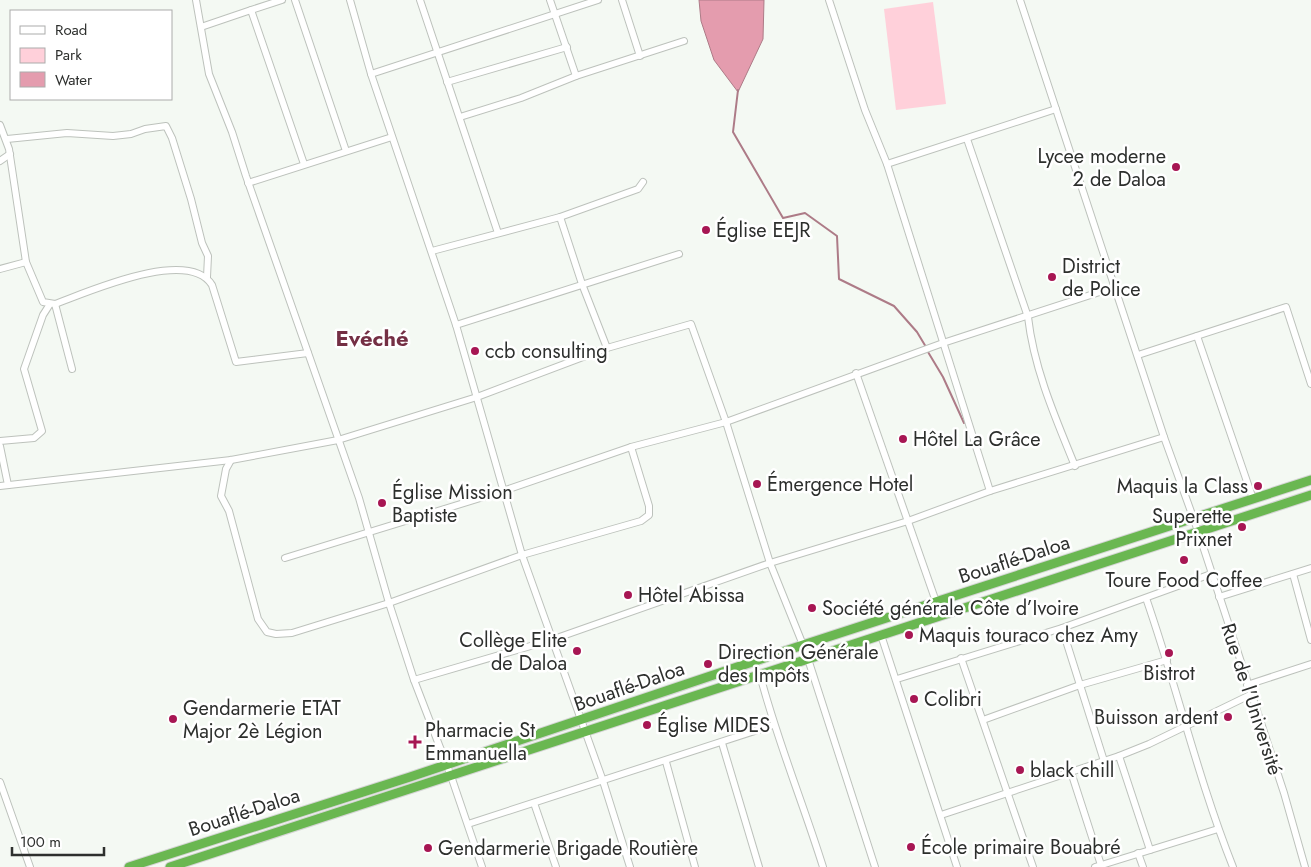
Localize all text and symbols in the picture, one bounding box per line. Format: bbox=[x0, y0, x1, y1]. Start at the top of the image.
legend bbox=[10, 10, 172, 100]
text: Road bbox=[55, 19, 87, 41]
text: Park bbox=[55, 44, 82, 66]
text: Water bbox=[55, 69, 93, 91]
place label: Lycee moderne 2 de Daloa bbox=[1037, 142, 1166, 194]
marker: Lycee moderne 2 de Daloa bbox=[1170, 161, 1182, 173]
place label: Église EEJR bbox=[716, 216, 811, 245]
marker: Église EEJR bbox=[700, 224, 712, 236]
place label: District de Police bbox=[1062, 252, 1141, 304]
marker: District de Police bbox=[1046, 271, 1058, 283]
district label: Evéché bbox=[335, 322, 409, 354]
place label: ccb consulting bbox=[485, 337, 608, 366]
marker: ccb consulting bbox=[469, 345, 481, 357]
place label: Hôtel La Grâce bbox=[913, 425, 1040, 454]
marker: Hôtel La Grâce bbox=[897, 433, 909, 445]
place label: Émergence Hotel bbox=[767, 470, 913, 499]
place label: Maquis la Class bbox=[1117, 472, 1248, 501]
place label: Église Mission Baptiste bbox=[392, 478, 513, 530]
marker: Émergence Hotel bbox=[751, 478, 763, 490]
marker: Maquis la Class bbox=[1252, 480, 1264, 492]
marker: Église Mission Baptiste bbox=[376, 497, 388, 509]
place label: Superette Prixnet bbox=[1152, 502, 1232, 554]
marker: Superette Prixnet bbox=[1236, 521, 1248, 533]
street label: Bouaflé-Daloa bbox=[955, 528, 1074, 591]
marker: Toure Food Coffee bbox=[1178, 554, 1190, 566]
place label: Toure Food Coffee bbox=[1106, 566, 1262, 595]
place label: Hôtel Abissa bbox=[638, 581, 744, 610]
marker: Hôtel Abissa bbox=[622, 589, 634, 601]
place label: Société générale Côte d’Ivoire bbox=[822, 594, 1079, 623]
marker: Société générale Côte d’Ivoire bbox=[806, 602, 818, 614]
street label: Rue de l'Université bbox=[1213, 619, 1290, 779]
place label: Maquis touraco chez Amy bbox=[919, 621, 1138, 650]
place label: Collège Elite de Daloa bbox=[459, 626, 567, 678]
marker: Maquis touraco chez Amy bbox=[903, 629, 915, 641]
place label: Direction Générale des Impôts bbox=[718, 638, 879, 690]
marker: Collège Elite de Daloa bbox=[571, 645, 583, 657]
marker: Bistrot bbox=[1163, 647, 1175, 659]
street label: Bouaflé-Daloa bbox=[570, 654, 688, 719]
marker: Direction Générale des Impôts bbox=[702, 658, 714, 670]
place label: Bistrot bbox=[1143, 659, 1195, 688]
place label: Colibri bbox=[924, 685, 982, 714]
marker: Colibri bbox=[908, 693, 920, 705]
place label: Gendarmerie ETAT Major 2è Légion bbox=[183, 694, 342, 746]
place label: Buisson ardent bbox=[1094, 703, 1218, 732]
place label: Église MIDES bbox=[657, 711, 770, 740]
marker: Buisson ardent bbox=[1222, 711, 1234, 723]
marker: Gendarmerie ETAT Major 2è Légion bbox=[167, 713, 179, 725]
place label: Pharmacie St Emmanuella bbox=[425, 716, 535, 768]
marker: Église MIDES bbox=[641, 719, 653, 731]
marker: Pharmacie St Emmanuella bbox=[409, 736, 421, 748]
place label: black chill bbox=[1030, 756, 1114, 785]
marker: black chill bbox=[1014, 764, 1026, 776]
street label: Bouaflé-Daloa bbox=[185, 781, 304, 844]
scale bar bbox=[12, 824, 105, 856]
text: 100 m bbox=[20, 831, 61, 853]
place label: École primaire Bouabré bbox=[921, 833, 1121, 862]
place label: Gendarmerie Brigade Routière bbox=[438, 834, 698, 863]
marker: École primaire Bouabré bbox=[905, 841, 917, 853]
marker: Gendarmerie Brigade Routière bbox=[422, 842, 434, 854]

